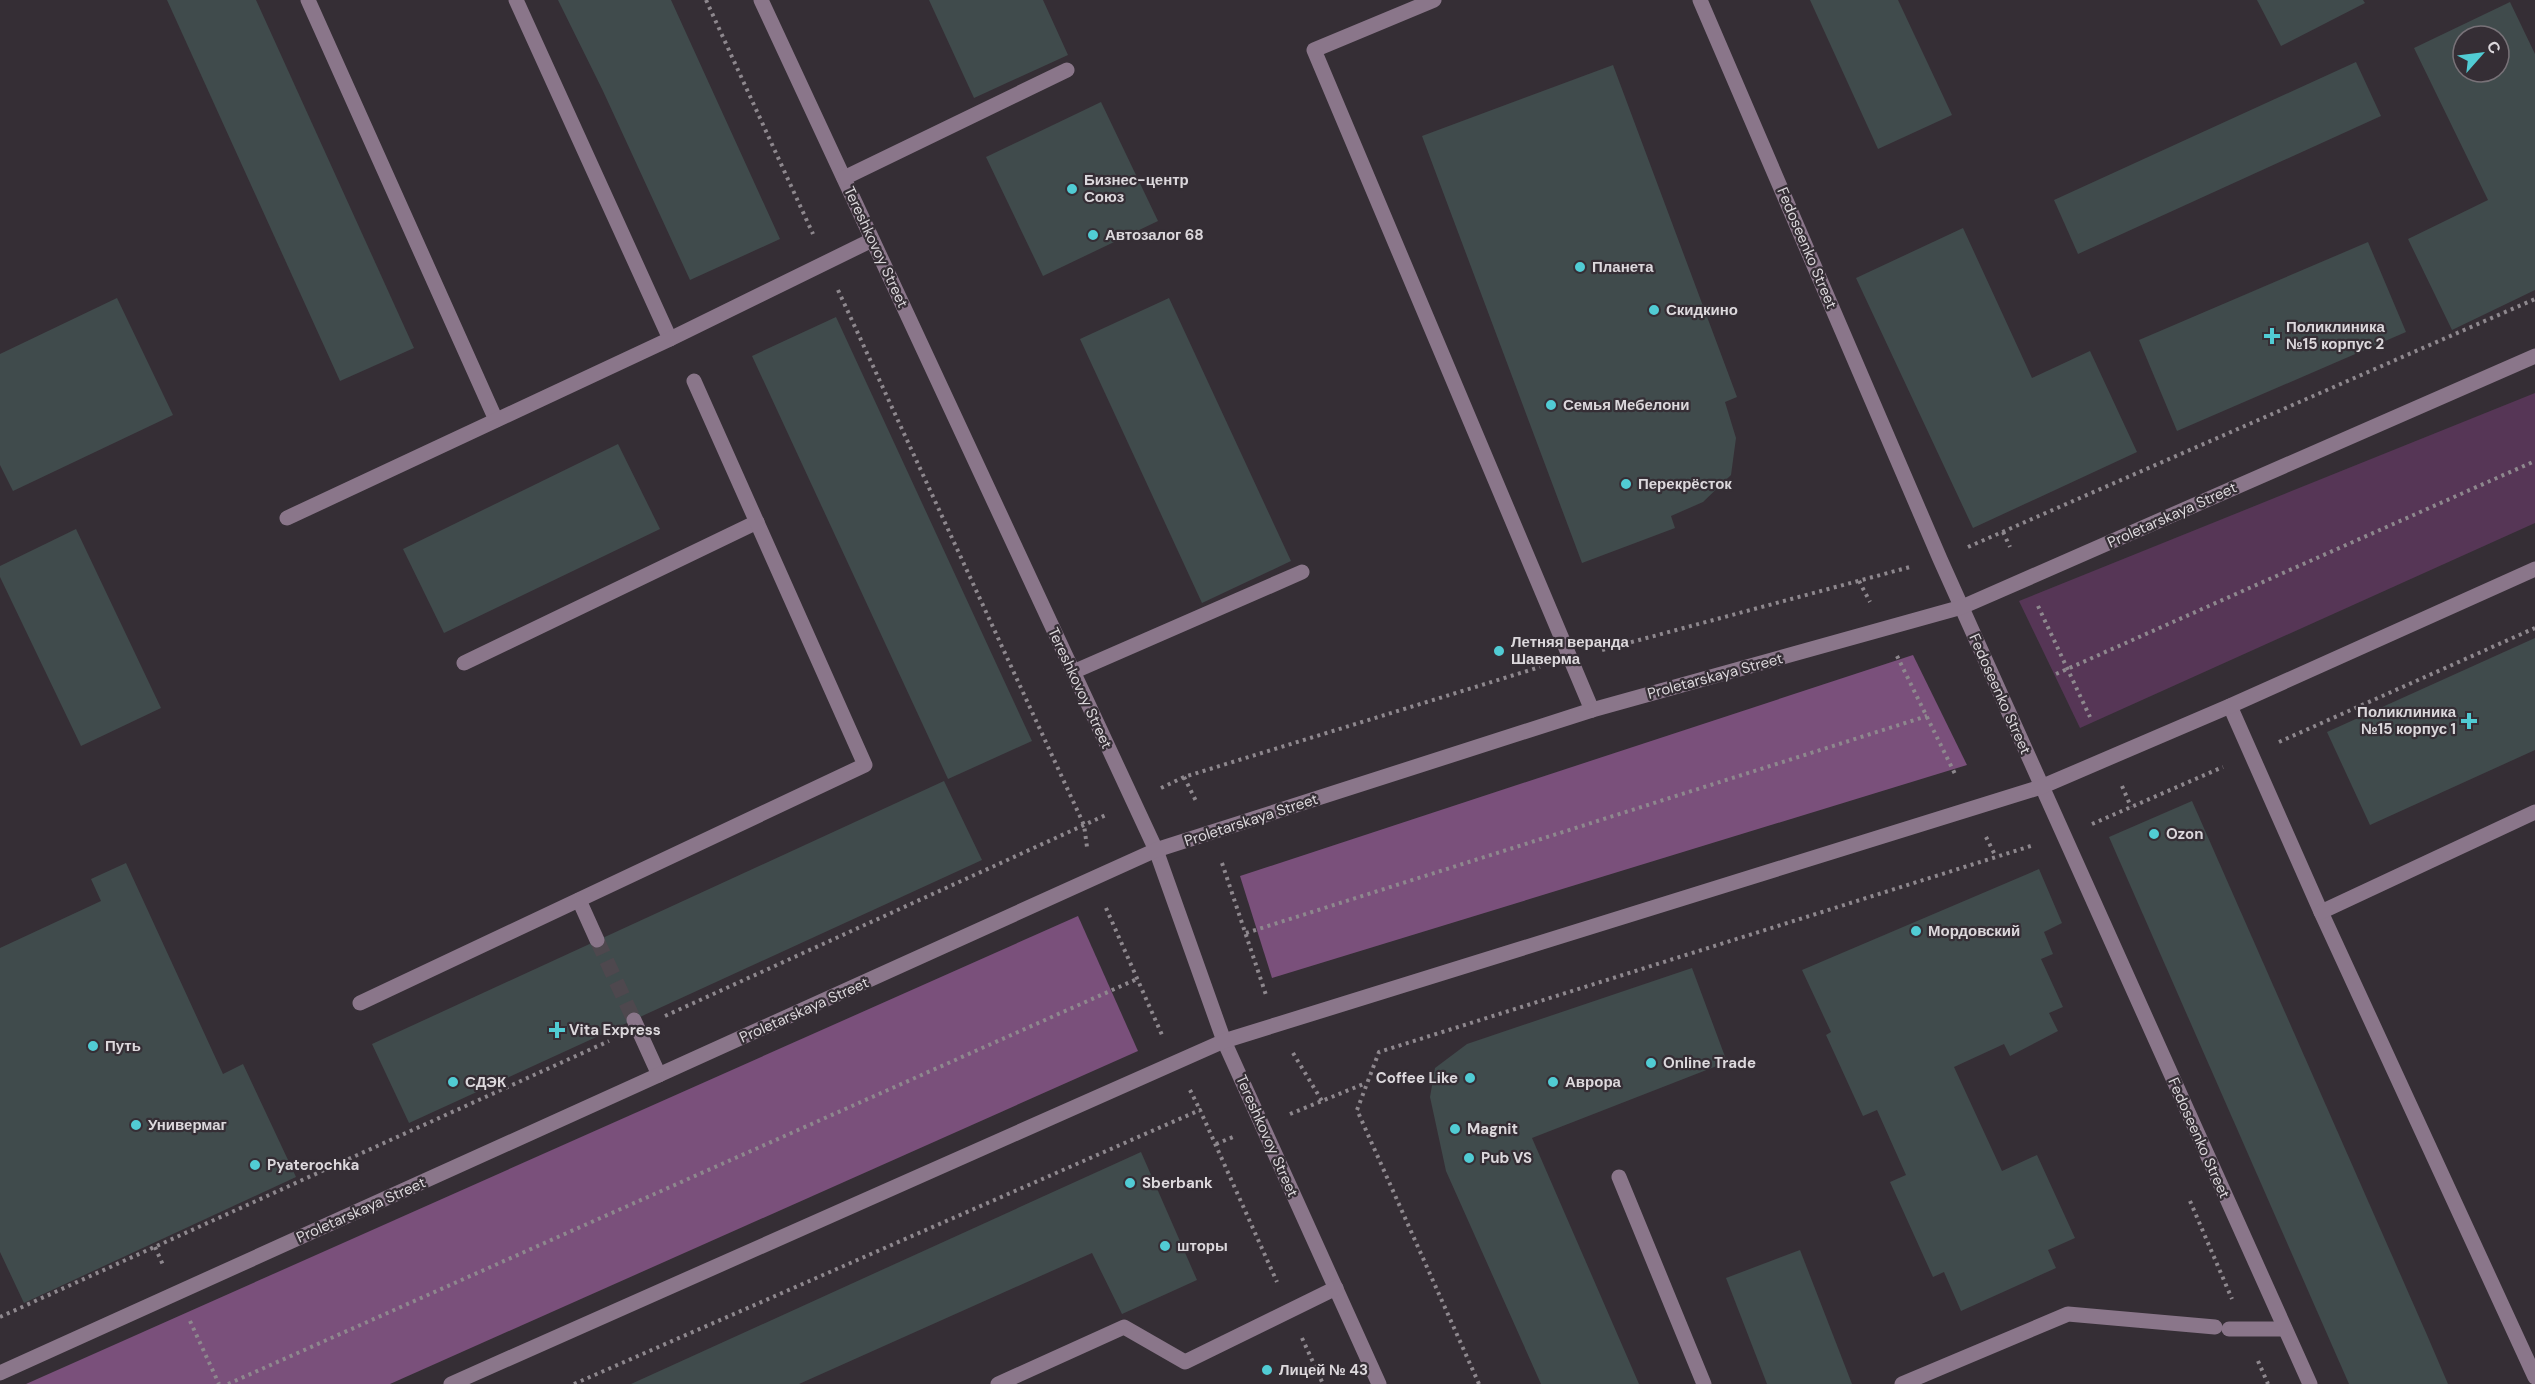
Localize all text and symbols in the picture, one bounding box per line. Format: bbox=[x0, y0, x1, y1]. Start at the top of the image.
north arrow bbox=[2451, 24, 2511, 84]
text: С bbox=[2482, 37, 2506, 58]
place label: Бизнес-центр Союз bbox=[1084, 170, 1189, 207]
marker: Бизнес-центр Союз bbox=[1065, 182, 1079, 196]
street label: Tereshkovoy Street bbox=[839, 183, 913, 311]
street label: Fedoseenko Street bbox=[1772, 184, 1842, 312]
place label: Автозалог 68 bbox=[1105, 225, 1204, 245]
marker: Автозалог 68 bbox=[1086, 228, 1100, 242]
place label: Планета bbox=[1592, 257, 1654, 277]
marker: Планета bbox=[1573, 260, 1587, 274]
place label: Скидкино bbox=[1666, 300, 1738, 320]
marker: Скидкино bbox=[1647, 303, 1661, 317]
place label: Поликлиника №15 корпус 2 bbox=[2286, 317, 2386, 354]
marker: Поликлиника №15 корпус 2 bbox=[2263, 327, 2281, 345]
place label: Семья Мебелони bbox=[1563, 395, 1690, 415]
marker: Семья Мебелони bbox=[1544, 398, 1558, 412]
place label: Перекрёсток bbox=[1638, 474, 1732, 494]
marker: Перекрёсток bbox=[1619, 477, 1633, 491]
street label: Proletarskaya Street bbox=[2104, 477, 2240, 553]
street label: Tereshkovoy Street bbox=[1043, 624, 1117, 752]
street label: Fedoseenko Street bbox=[1964, 630, 2036, 758]
place label: Летняя веранда Шаверма bbox=[1511, 632, 1630, 669]
marker: Летняя веранда Шаверма bbox=[1492, 644, 1506, 658]
street label: Proletarskaya Street bbox=[1645, 648, 1785, 704]
place label: Поликлиника №15 корпус 1 bbox=[2357, 702, 2457, 739]
marker: Поликлиника №15 корпус 1 bbox=[2460, 712, 2478, 730]
street label: Proletarskaya Street bbox=[1182, 789, 1321, 851]
place label: Ozon bbox=[2166, 824, 2204, 844]
marker: Ozon bbox=[2147, 827, 2161, 841]
place label: Мордовский bbox=[1928, 921, 2020, 941]
marker: Мордовский bbox=[1909, 924, 1923, 938]
street label: Proletarskaya Street bbox=[736, 972, 872, 1048]
place label: Vita Express bbox=[569, 1020, 661, 1040]
marker: Vita Express bbox=[550, 1023, 564, 1037]
place label: Путь bbox=[105, 1036, 141, 1056]
marker: Путь bbox=[86, 1039, 100, 1053]
place label: Online Trade bbox=[1663, 1053, 1756, 1073]
marker: Online Trade bbox=[1644, 1056, 1658, 1070]
place label: Coffee Like bbox=[1376, 1068, 1458, 1088]
marker: Coffee Like bbox=[1463, 1071, 1477, 1085]
place label: СДЭК bbox=[465, 1072, 507, 1092]
street label: Tereshkovoy Street bbox=[1231, 1072, 1303, 1200]
place label: Аврора bbox=[1565, 1072, 1622, 1092]
street label: Fedoseenko Street bbox=[2163, 1074, 2235, 1202]
marker: СДЭК bbox=[446, 1075, 460, 1089]
marker: Аврора bbox=[1546, 1075, 1560, 1089]
place label: Универмаг bbox=[148, 1115, 227, 1135]
marker: Универмаг bbox=[129, 1118, 143, 1132]
place label: Magnit bbox=[1467, 1119, 1518, 1139]
marker: Magnit bbox=[1448, 1122, 1462, 1136]
place label: Pub VS bbox=[1481, 1148, 1532, 1168]
marker: Pub VS bbox=[1462, 1151, 1476, 1165]
place label: Pyaterochka bbox=[267, 1155, 359, 1175]
marker: Pyaterochka bbox=[248, 1158, 262, 1172]
street label: Proletarskaya Street bbox=[293, 1172, 429, 1248]
place label: Sberbank bbox=[1142, 1173, 1213, 1193]
marker: Sberbank bbox=[1123, 1176, 1137, 1190]
place label: шторы bbox=[1177, 1236, 1228, 1256]
marker: шторы bbox=[1158, 1239, 1172, 1253]
place label: Лицей № 43 bbox=[1279, 1360, 1368, 1380]
marker: Лицей № 43 bbox=[1260, 1363, 1274, 1377]

